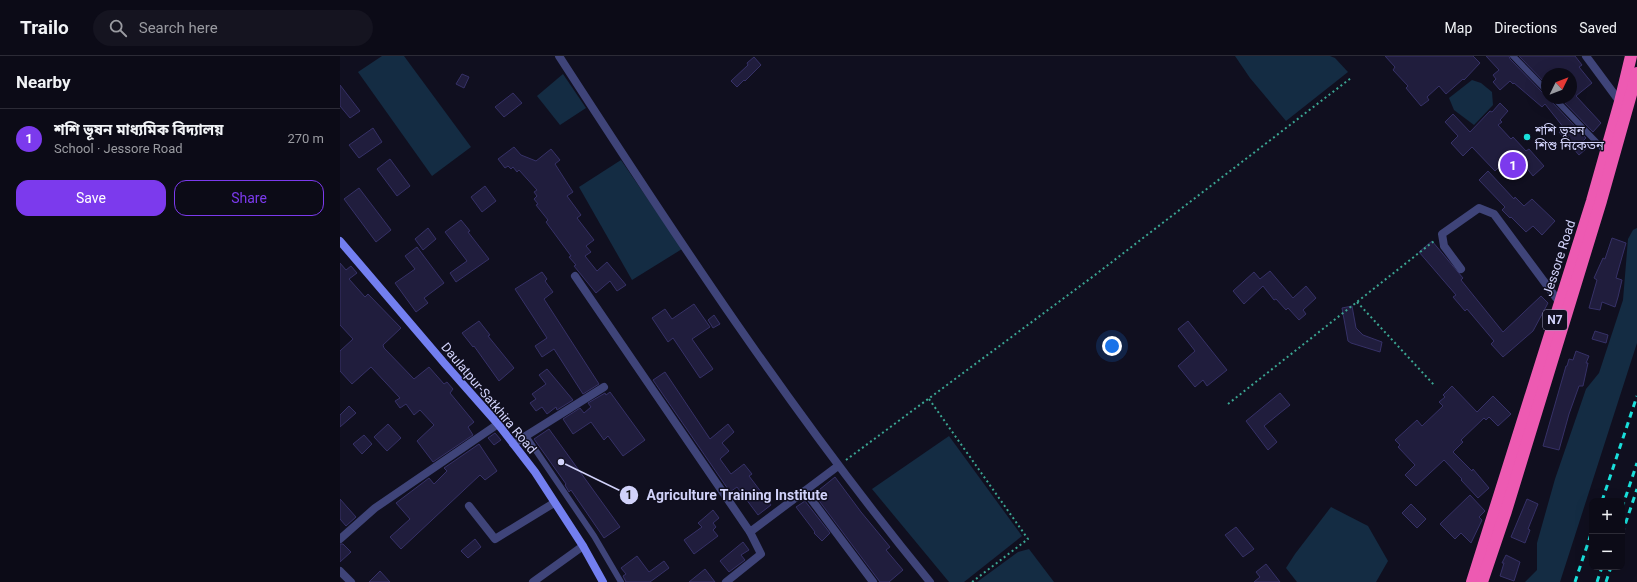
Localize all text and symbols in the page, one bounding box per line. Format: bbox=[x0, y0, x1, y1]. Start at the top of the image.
search box bbox=[93, 10, 373, 46]
text: Trailo bbox=[20, 16, 69, 39]
icon: search bbox=[107, 17, 129, 39]
text: Search here bbox=[139, 19, 218, 37]
text: Map bbox=[1445, 20, 1472, 36]
text: Directions bbox=[1494, 20, 1557, 36]
text: Saved bbox=[1579, 20, 1617, 36]
north arrow bbox=[1541, 68, 1577, 104]
text: Nearby bbox=[16, 72, 71, 92]
text: শশি ভূষন মাধ্যমিক বিদ্যালয় bbox=[54, 121, 223, 139]
place label: শশি ভূষন শিশু নিকেতন bbox=[1534, 123, 1604, 153]
text: 1 bbox=[25, 131, 33, 146]
text: 270 m bbox=[287, 131, 324, 146]
marker: শশি ভূষন শিশু নিকেতন bbox=[1522, 132, 1532, 142]
text: School · Jessore Road bbox=[54, 141, 183, 156]
pin: 1 bbox=[1500, 150, 1526, 180]
button: Save bbox=[16, 180, 166, 216]
button: Share bbox=[174, 180, 324, 216]
street label: Jessore Road bbox=[1540, 218, 1578, 298]
road number: N7 bbox=[1543, 310, 1567, 330]
your location bbox=[1102, 336, 1122, 356]
street label: Daulatpur-Satkhira Road bbox=[438, 340, 540, 456]
callout: Agriculture Training Institute bbox=[619, 482, 836, 508]
text: Agriculture Training Institute bbox=[647, 487, 828, 503]
text: 1 bbox=[626, 488, 632, 502]
map controls bbox=[1589, 498, 1625, 570]
button: + bbox=[1589, 498, 1625, 534]
button: − bbox=[1589, 534, 1625, 570]

